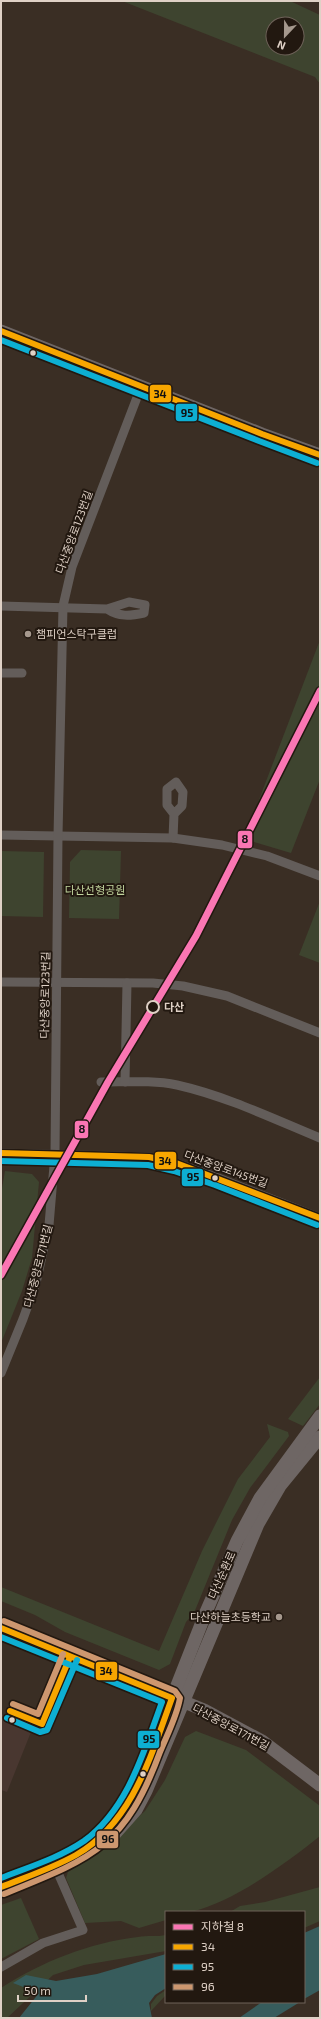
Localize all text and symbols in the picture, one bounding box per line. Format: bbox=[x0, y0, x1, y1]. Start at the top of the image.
north arrow bbox=[265, 16, 305, 56]
text: N bbox=[275, 38, 287, 53]
unlabelled marker bbox=[28, 348, 38, 358]
line badge: 34 bbox=[149, 384, 172, 403]
text: 34 bbox=[153, 387, 167, 400]
line badge: 95 bbox=[175, 403, 198, 422]
text: 95 bbox=[181, 406, 193, 419]
street label: 다산중앙로123번길 bbox=[52, 488, 95, 575]
place label: 챔피언스탁구클럽 bbox=[36, 627, 117, 640]
marker: 챔피언스탁구클럽 bbox=[23, 629, 33, 639]
line badge: 8 bbox=[237, 830, 253, 849]
text: 8 bbox=[242, 832, 249, 845]
park label: 다산선형공원 bbox=[65, 883, 125, 896]
street label: 다산중앙로123번길 bbox=[37, 951, 52, 1039]
marker: 다산 bbox=[146, 1000, 160, 1014]
place label: 다산 bbox=[164, 1000, 184, 1013]
line badge: 8 bbox=[74, 1120, 89, 1139]
text: 8 bbox=[79, 1122, 86, 1135]
street label: 다산중앙로145번길 bbox=[183, 1147, 270, 1190]
line badge: 34 bbox=[154, 1151, 177, 1170]
text: 34 bbox=[158, 1154, 172, 1167]
line badge: 95 bbox=[181, 1168, 204, 1187]
text: 95 bbox=[187, 1170, 199, 1183]
unlabelled marker bbox=[210, 1173, 220, 1183]
street label: 다산중앙로171번길 bbox=[21, 1223, 54, 1309]
street label: 다산순환로 bbox=[205, 1549, 238, 1601]
place label: 다산하늘초등학교 bbox=[190, 1610, 271, 1623]
marker: 다산하늘초등학교 bbox=[274, 1612, 284, 1622]
line badge: 34 bbox=[95, 1661, 118, 1681]
text: 34 bbox=[99, 1664, 113, 1677]
street label: 다산중앙로171번길 bbox=[191, 1701, 272, 1752]
unlabelled marker bbox=[7, 1715, 17, 1725]
line badge: 95 bbox=[137, 1730, 160, 1749]
text: 95 bbox=[143, 1732, 155, 1745]
unlabelled marker bbox=[138, 1769, 148, 1779]
line badge: 96 bbox=[96, 1830, 119, 1849]
text: 96 bbox=[102, 1832, 115, 1845]
legend bbox=[165, 1911, 305, 2003]
text: 지하철 8 bbox=[201, 1919, 244, 1933]
text: 34 bbox=[201, 1939, 215, 1953]
text: 95 bbox=[201, 1959, 214, 1973]
scale bar bbox=[18, 1977, 86, 2003]
text: 96 bbox=[201, 1979, 215, 1993]
text: 50 m bbox=[24, 1983, 51, 1997]

